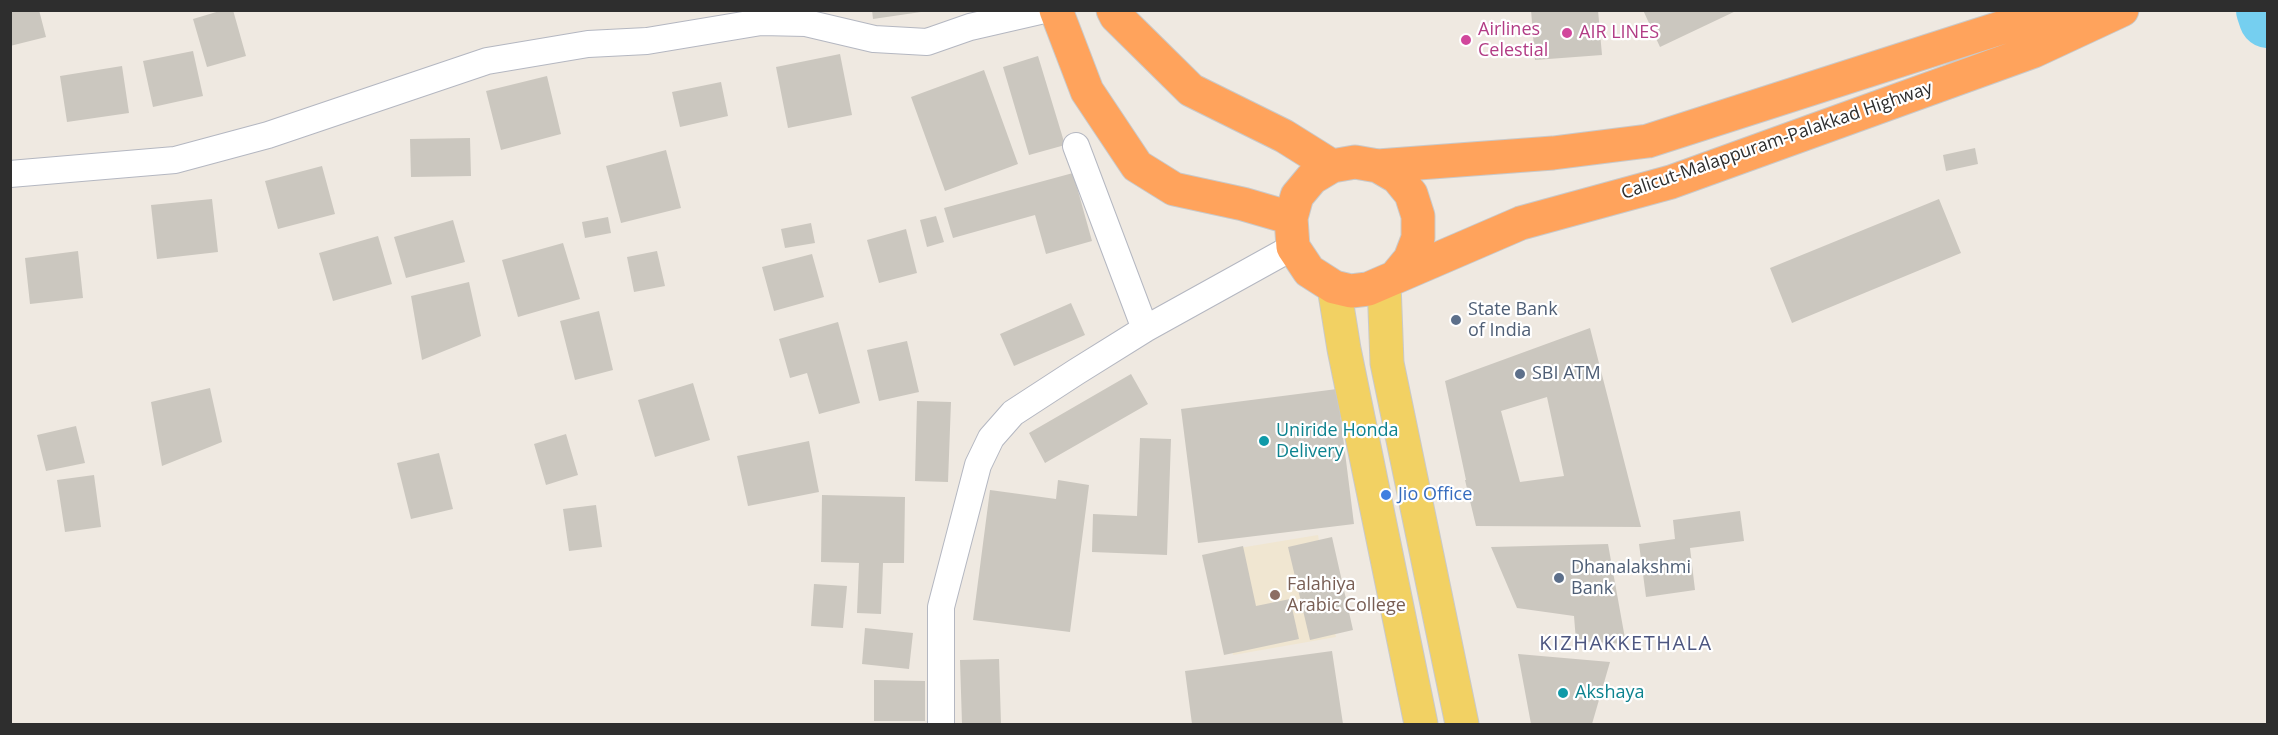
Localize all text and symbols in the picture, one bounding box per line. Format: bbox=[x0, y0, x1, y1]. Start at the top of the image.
place label: Airlines Celestial bbox=[1478, 19, 1548, 62]
place label: AIR LINES bbox=[1579, 22, 1659, 44]
marker: AIR LINES bbox=[1560, 26, 1574, 40]
marker: Airlines Celestial bbox=[1459, 33, 1473, 47]
street label: Calicut-Malappuram-Palakkad Highway bbox=[1619, 77, 1935, 205]
place label: State Bank of India bbox=[1468, 299, 1558, 342]
marker: State Bank of India bbox=[1449, 313, 1463, 327]
place label: SBI ATM bbox=[1532, 363, 1601, 385]
marker: SBI ATM bbox=[1513, 367, 1527, 381]
place label: Uniride Honda Delivery bbox=[1276, 420, 1399, 462]
marker: Uniride Honda Delivery bbox=[1257, 434, 1271, 448]
place label: Jio Office bbox=[1398, 484, 1472, 506]
marker: Jio Office bbox=[1379, 488, 1393, 502]
place label: Dhanalakshmi Bank bbox=[1571, 557, 1691, 600]
marker: Dhanalakshmi Bank bbox=[1552, 571, 1566, 585]
place label: Falahiya Arabic College bbox=[1287, 574, 1406, 616]
marker: Falahiya Arabic College bbox=[1268, 588, 1282, 602]
district label: KIZHAKKETHALA bbox=[1539, 632, 1713, 656]
place label: Akshaya bbox=[1575, 682, 1644, 704]
marker: Akshaya bbox=[1556, 686, 1570, 700]

